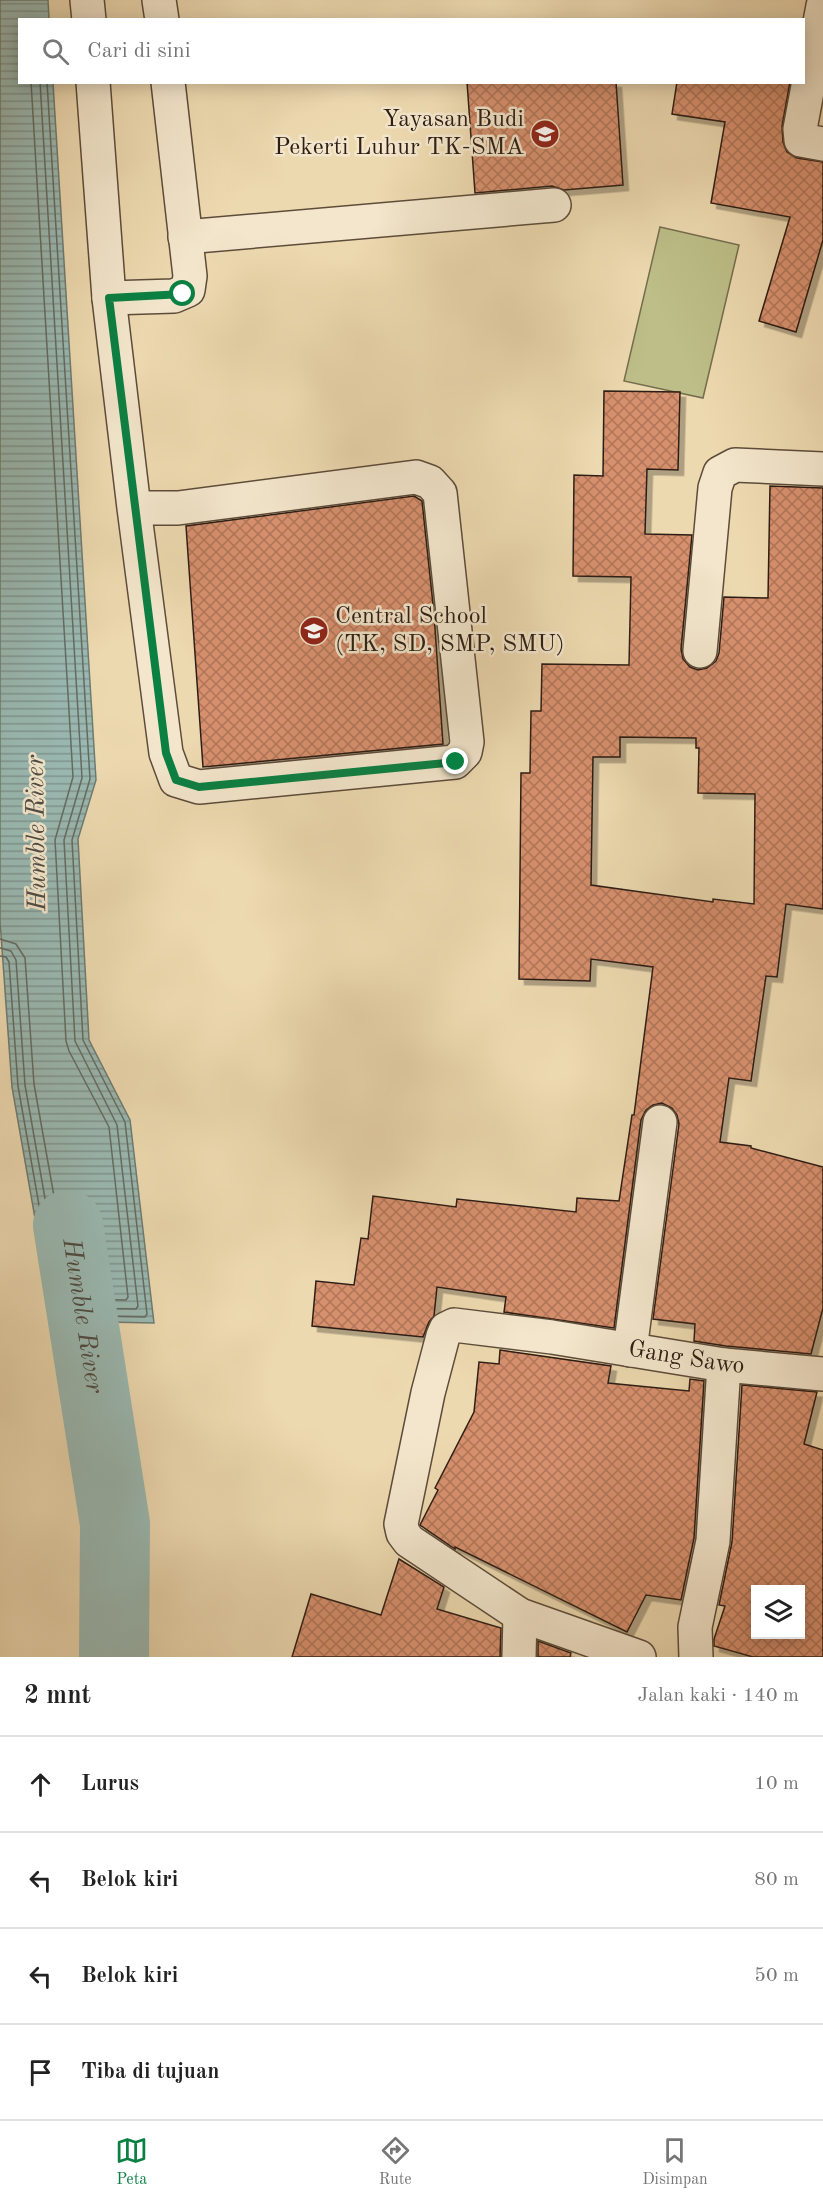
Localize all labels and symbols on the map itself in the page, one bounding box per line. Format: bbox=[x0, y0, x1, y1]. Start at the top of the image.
place label: Yayasan Budi Pekerti Luhur TK-SMA bbox=[274, 108, 524, 160]
school or university icon: Yayasan Budi Pekerti Luhur TK-SMA bbox=[529, 118, 561, 150]
route start bbox=[169, 280, 195, 306]
place label: Central School (TK, SD, SMP, SMU) bbox=[335, 605, 565, 657]
school or university icon: Central School (TK, SD, SMP, SMU) bbox=[298, 615, 330, 647]
route end bbox=[442, 748, 468, 774]
water label: Humble River bbox=[23, 754, 51, 912]
water label: Humble River bbox=[57, 1236, 107, 1396]
street label: Gang Sawo bbox=[627, 1338, 746, 1379]

